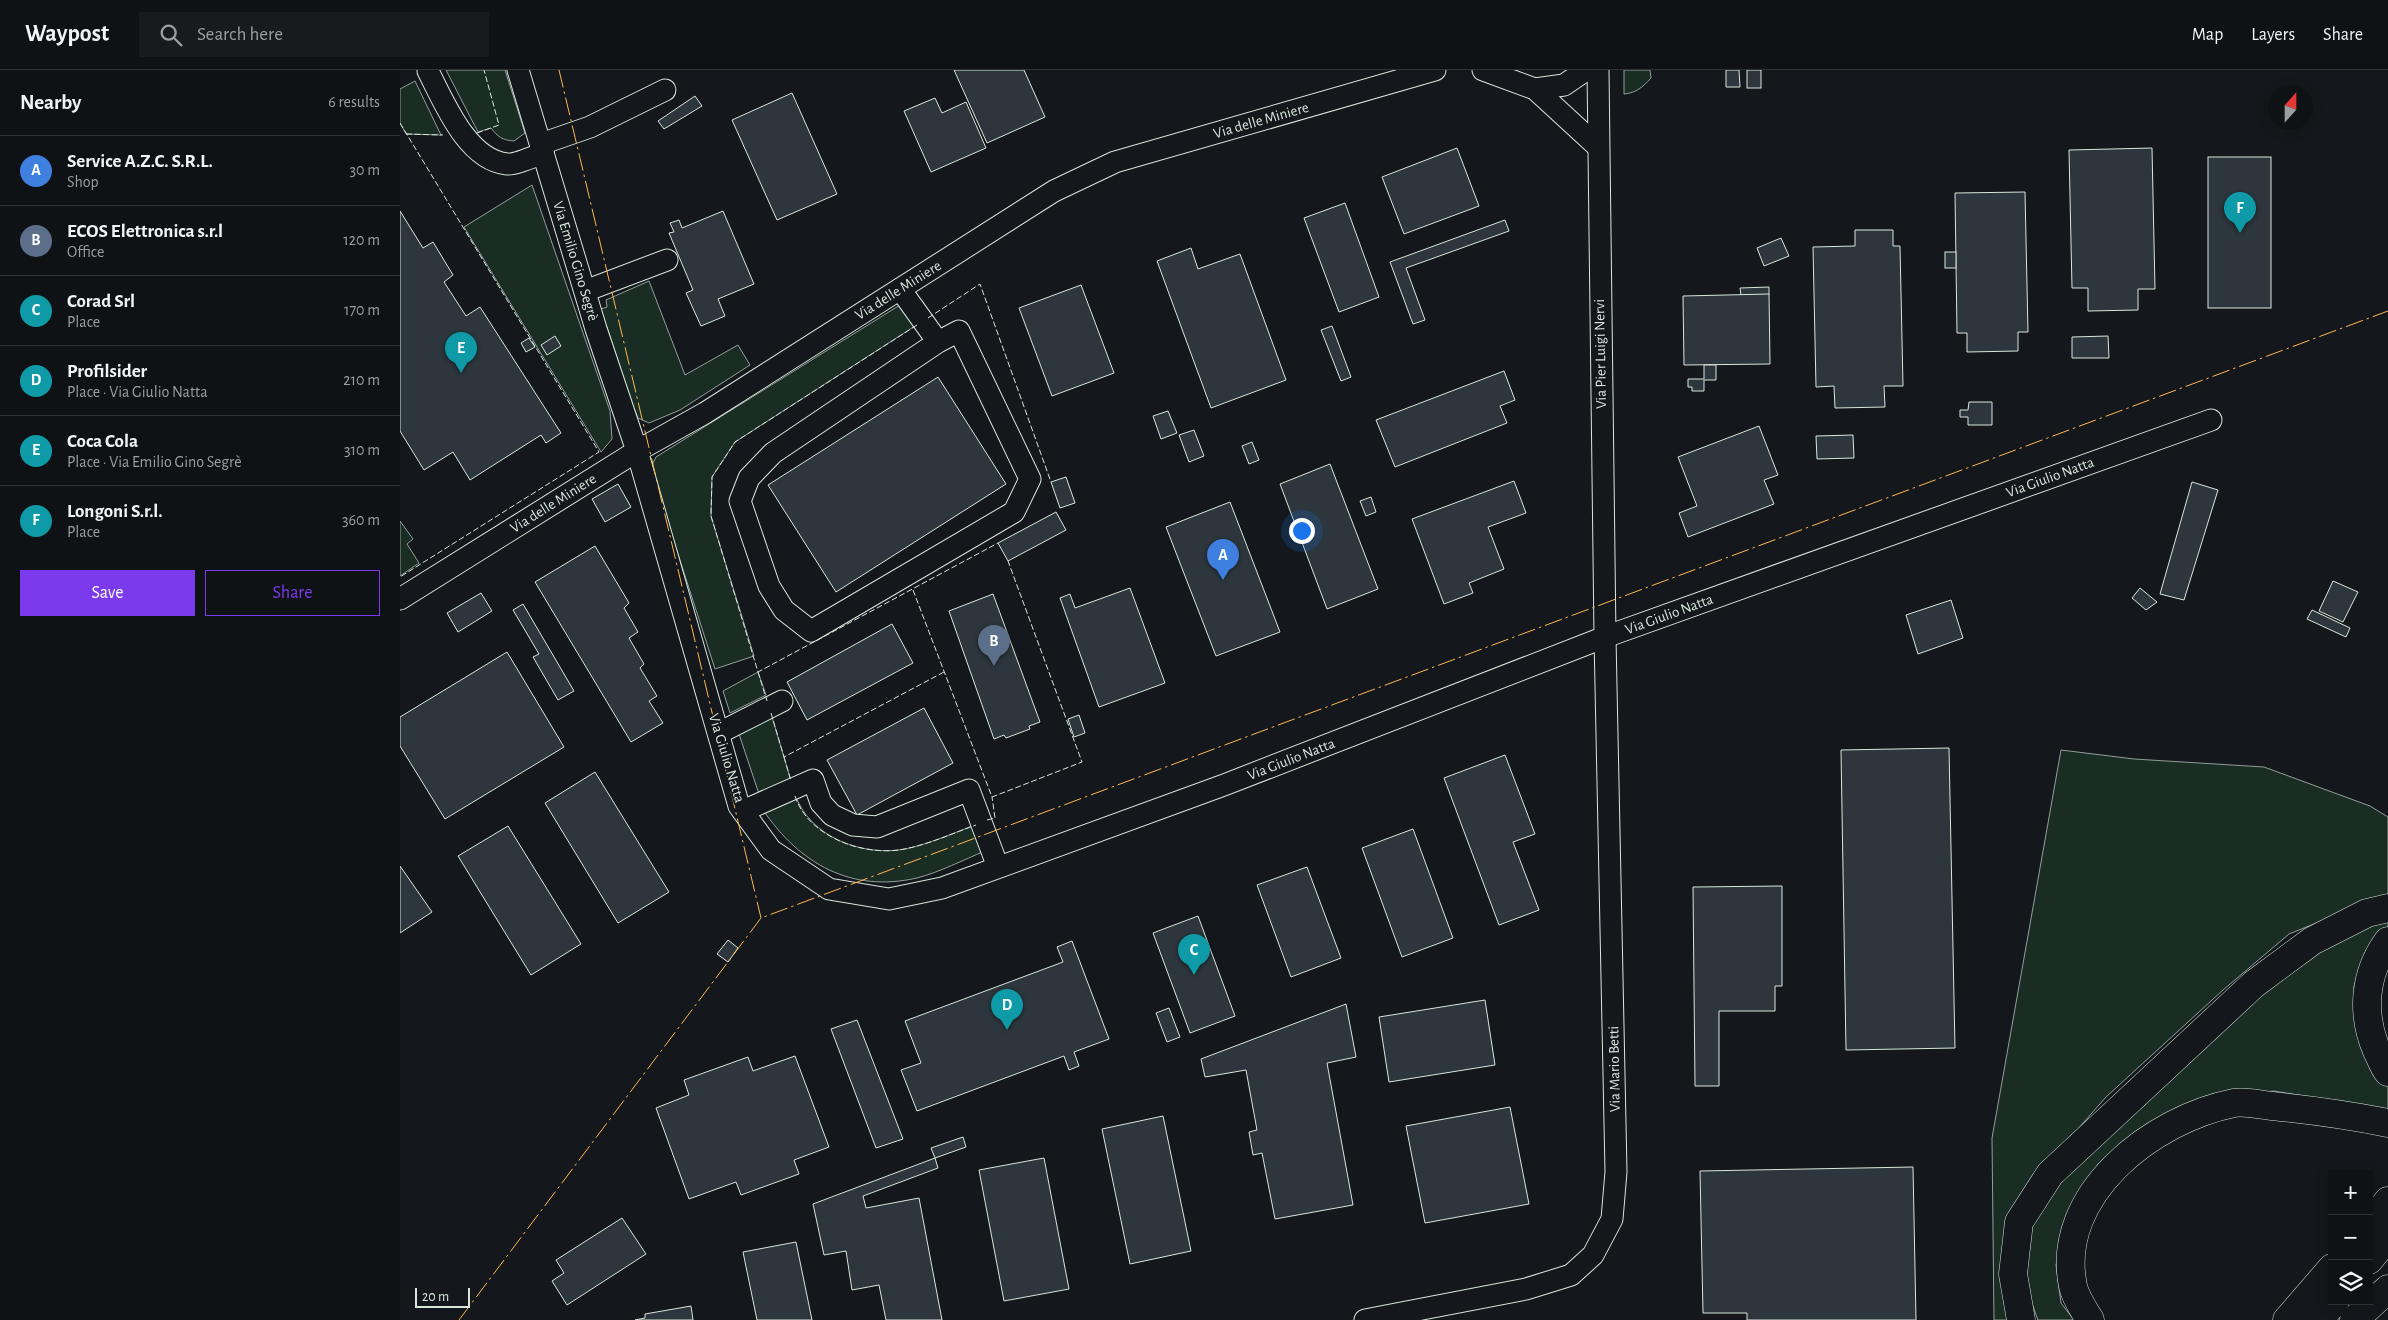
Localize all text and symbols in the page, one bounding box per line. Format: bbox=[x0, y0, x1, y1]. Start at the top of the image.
search box bbox=[139, 12, 489, 57]
icon: search bbox=[157, 21, 185, 49]
text: Waypost bbox=[25, 22, 109, 46]
text: Search here bbox=[197, 25, 283, 44]
text: Map bbox=[2192, 26, 2223, 44]
text: Layers bbox=[2251, 26, 2295, 44]
text: Share bbox=[2323, 26, 2363, 44]
north arrow bbox=[2268, 85, 2313, 130]
text: Nearby bbox=[20, 92, 81, 113]
text: 6 results bbox=[328, 94, 380, 110]
street label: Via delle Miniere bbox=[1212, 100, 1311, 141]
text: Service A.Z.C. S.R.L. bbox=[67, 152, 213, 171]
text: A bbox=[31, 162, 41, 178]
text: 30 m bbox=[350, 162, 380, 178]
text: Shop bbox=[67, 174, 99, 190]
pin: F bbox=[2224, 192, 2256, 233]
street label: Via Emilio Gino Segrè bbox=[550, 200, 601, 323]
text: ECOS Elettronica s.r.l bbox=[67, 222, 223, 241]
text: B bbox=[31, 232, 41, 248]
text: 120 m bbox=[343, 232, 380, 248]
text: Office bbox=[67, 244, 104, 260]
street label: Via delle Miniere bbox=[853, 258, 944, 323]
text: Corad Srl bbox=[67, 292, 135, 311]
street label: Via Pier Luigi Nervi bbox=[1592, 299, 1609, 409]
text: C bbox=[32, 302, 40, 318]
text: 170 m bbox=[344, 302, 380, 318]
text: Place bbox=[67, 314, 100, 330]
pin: E bbox=[445, 332, 477, 373]
text: Profilsider bbox=[67, 362, 147, 381]
text: D bbox=[31, 372, 41, 388]
text: 210 m bbox=[343, 372, 380, 388]
text: Place · Via Giulio Natta bbox=[67, 384, 208, 400]
text: Coca Cola bbox=[67, 432, 138, 451]
text: E bbox=[32, 442, 40, 458]
text: 310 m bbox=[344, 442, 380, 458]
text: Place · Via Emilio Gino Segrè bbox=[67, 454, 242, 470]
street label: Via Giulio Natta bbox=[2004, 455, 2096, 500]
street label: Via delle Miniere bbox=[508, 471, 599, 536]
text: Longoni S.r.l. bbox=[67, 502, 163, 521]
text: F bbox=[32, 512, 40, 528]
text: 360 m bbox=[342, 512, 380, 528]
your location bbox=[1289, 518, 1315, 544]
text: Place bbox=[67, 524, 100, 540]
pin: A bbox=[1207, 539, 1239, 580]
button: Save bbox=[20, 570, 195, 616]
button: Share bbox=[205, 570, 380, 616]
street label: Via Giulio Natta bbox=[1623, 592, 1715, 637]
pin: B bbox=[978, 625, 1010, 666]
street label: Via Giulio Natta bbox=[706, 712, 747, 805]
street label: Via Giulio Natta bbox=[1245, 736, 1337, 783]
pin: C bbox=[1178, 934, 1210, 975]
pin: D bbox=[991, 989, 1023, 1030]
street label: Via Mario Betti bbox=[1606, 1026, 1623, 1112]
map controls bbox=[2328, 1170, 2373, 1305]
button: + bbox=[2328, 1170, 2373, 1215]
button: − bbox=[2328, 1215, 2373, 1260]
button: layers bbox=[2328, 1260, 2373, 1305]
scale bar bbox=[415, 1285, 470, 1308]
text: 20 m bbox=[422, 1290, 449, 1304]

